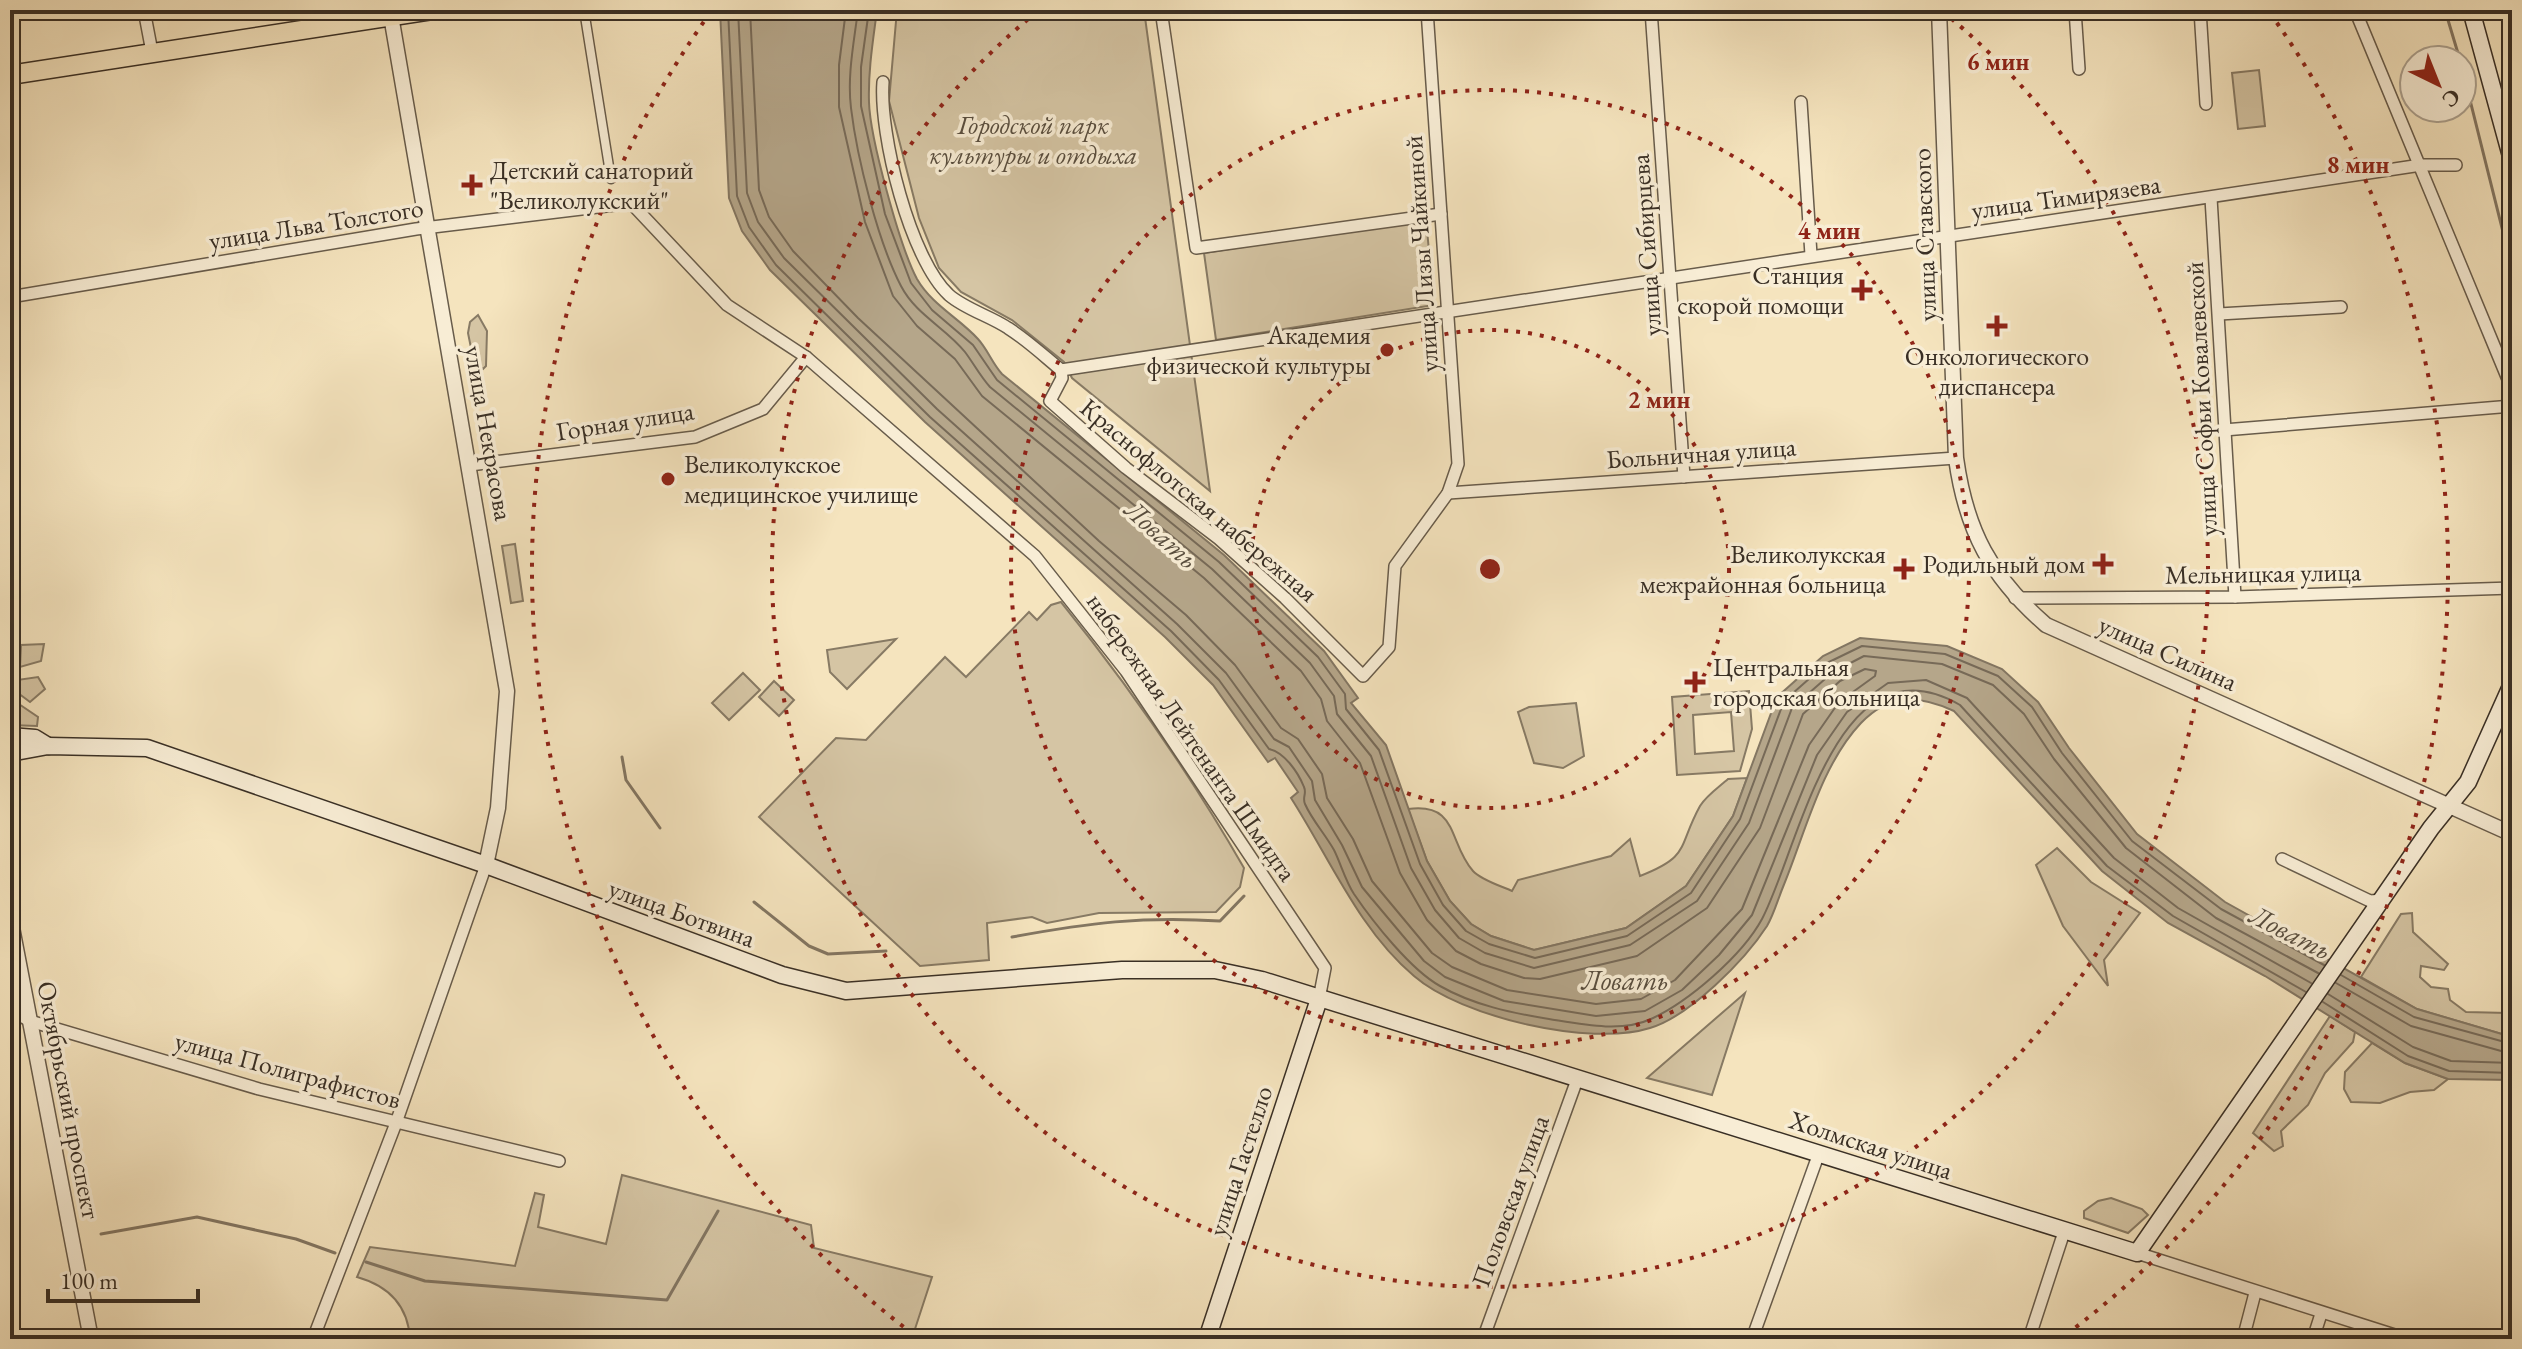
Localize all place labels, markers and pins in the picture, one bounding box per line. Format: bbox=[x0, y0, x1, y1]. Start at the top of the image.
place label: Детский санаторий "Великолукский" bbox=[490, 153, 694, 217]
marker: Детский санаторий "Великолукский" bbox=[461, 174, 483, 196]
place label: Станция скорой помощи bbox=[1677, 258, 1844, 322]
marker: Станция скорой помощи bbox=[1851, 279, 1873, 301]
marker: Онкологического диспансера bbox=[1986, 315, 2008, 337]
place label: Aкадемия физической культуры bbox=[1147, 318, 1371, 382]
place label: Онкологического диспансера bbox=[1905, 339, 2089, 403]
marker: Aкадемия физической культуры bbox=[1378, 341, 1396, 359]
place label: Великолукское медицинское училище bbox=[684, 447, 918, 511]
marker: Великолукское медицинское училище bbox=[659, 470, 677, 488]
place label: Великолукская межрайонная больница bbox=[1639, 537, 1887, 601]
place label: Родильный дом bbox=[1922, 547, 2085, 581]
marker: Родильный дом bbox=[2092, 553, 2114, 575]
centre of rings bbox=[1476, 555, 1504, 583]
marker: Великолукская межрайонная больница bbox=[1893, 558, 1915, 580]
place label: Центральная городская больница bbox=[1713, 650, 1921, 714]
marker: Центральная городская больница bbox=[1684, 671, 1706, 693]

